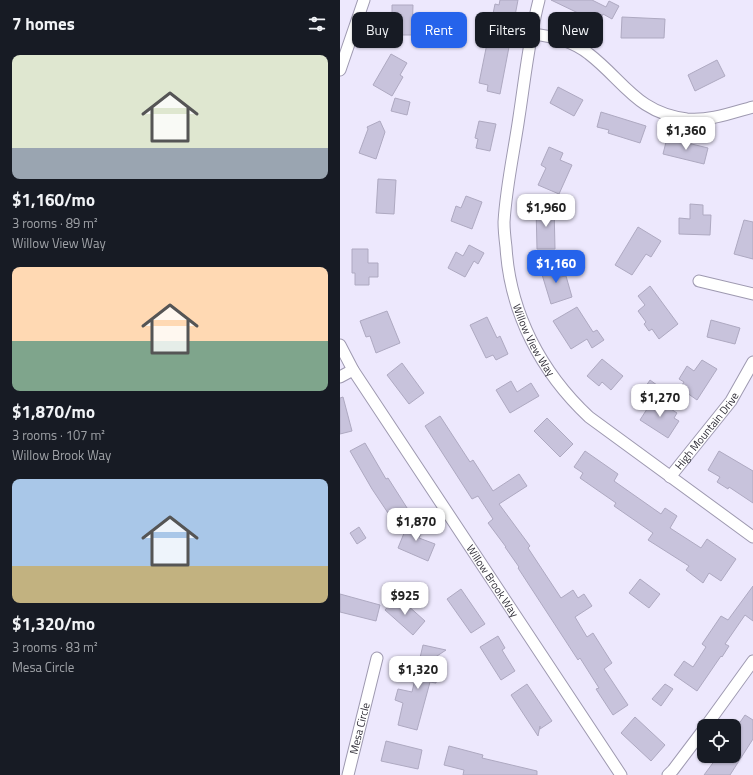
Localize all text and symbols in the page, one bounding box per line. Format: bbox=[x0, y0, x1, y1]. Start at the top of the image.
text: 7 homes bbox=[12, 11, 75, 37]
chip: Buy bbox=[352, 12, 403, 48]
chip: Rent bbox=[411, 12, 467, 48]
chip: Filters bbox=[475, 12, 540, 48]
chip: New bbox=[548, 12, 603, 48]
icon: filters bbox=[306, 13, 328, 35]
icon: home bbox=[134, 81, 206, 153]
pin: $1,360 bbox=[653, 117, 719, 151]
text: $1,360 bbox=[666, 120, 706, 140]
text: $1,160/mo bbox=[12, 187, 95, 213]
pin: $1,960 bbox=[513, 194, 579, 228]
text: $1,960 bbox=[526, 197, 566, 217]
text: 3 rooms · 89 m² bbox=[12, 213, 98, 233]
text: Willow View Way bbox=[12, 233, 106, 253]
pin: $1,160 bbox=[523, 250, 589, 284]
text: $1,160 bbox=[536, 253, 576, 273]
icon: home bbox=[134, 293, 206, 365]
street label: Willow View Way bbox=[509, 302, 559, 380]
pin: $1,270 bbox=[627, 384, 693, 418]
text: $1,270 bbox=[640, 387, 680, 407]
street label: High Mountain Drive bbox=[671, 389, 743, 473]
text: $1,870/mo bbox=[12, 399, 95, 425]
text: 3 rooms · 107 m² bbox=[12, 425, 105, 445]
text: Willow Brook Way bbox=[12, 445, 111, 465]
icon: home bbox=[134, 505, 206, 577]
pin: $1,870 bbox=[383, 508, 449, 542]
text: $1,870 bbox=[396, 511, 436, 531]
street label: Willow Brook Way bbox=[463, 541, 523, 621]
pin: $925 bbox=[381, 582, 429, 616]
text: $925 bbox=[390, 585, 420, 605]
text: $1,320/mo bbox=[12, 611, 95, 637]
text: 3 rooms · 83 m² bbox=[12, 637, 98, 657]
pin: $1,320 bbox=[385, 656, 451, 690]
text: Mesa Circle bbox=[12, 657, 74, 677]
text: $1,320 bbox=[398, 659, 438, 679]
street label: Mesa Circle bbox=[345, 700, 374, 756]
map controls bbox=[697, 719, 741, 763]
button: locate bbox=[697, 719, 741, 763]

